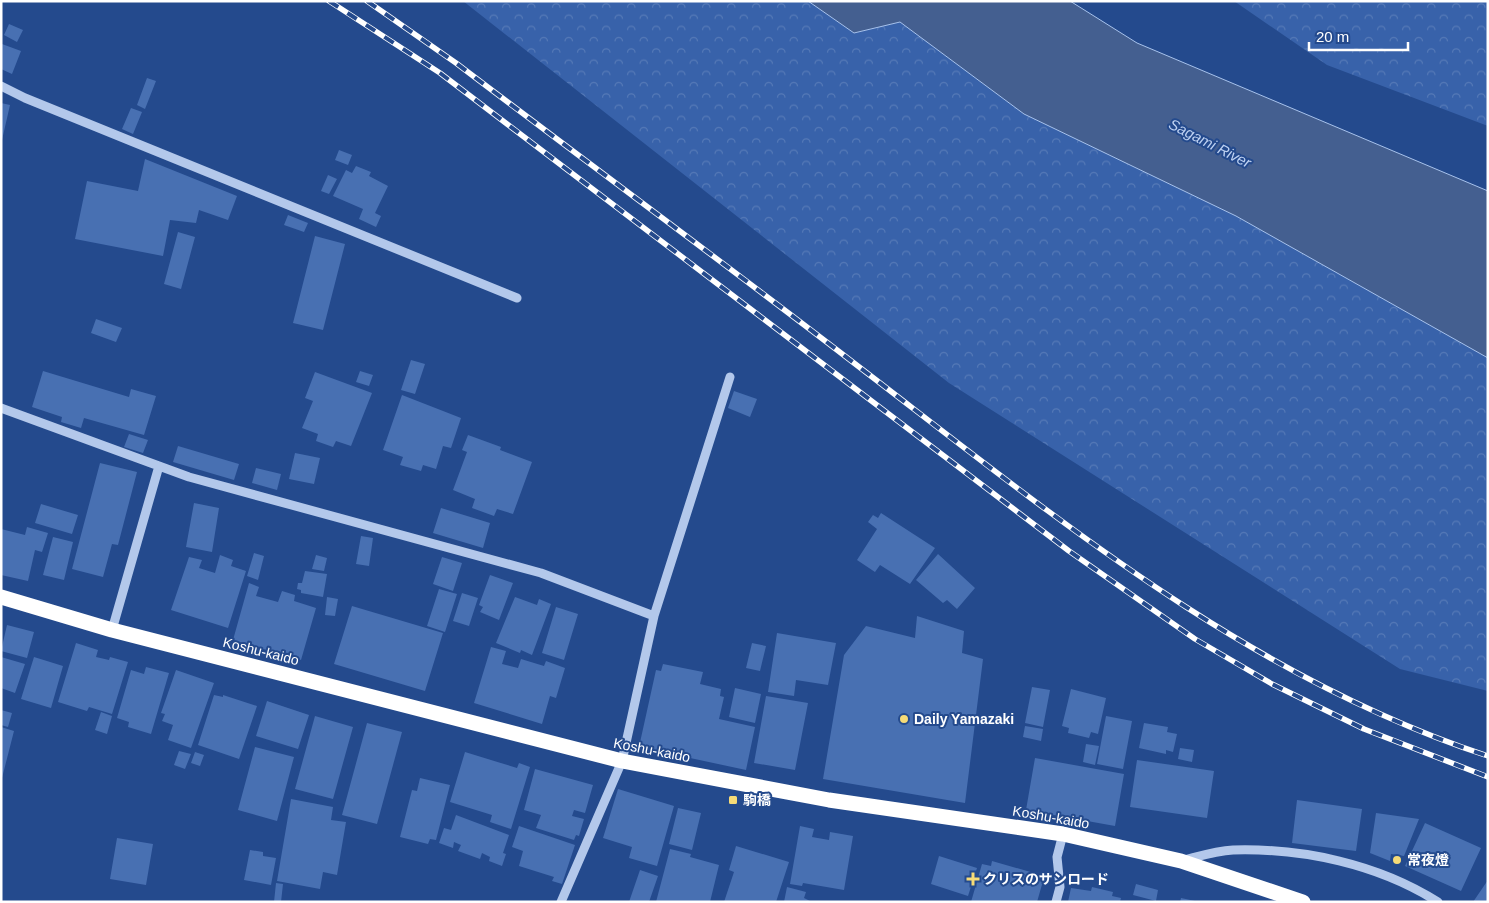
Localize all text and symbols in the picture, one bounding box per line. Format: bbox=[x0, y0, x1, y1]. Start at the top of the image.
scale bar bbox=[1309, 20, 1408, 52]
text: 20 m bbox=[1316, 28, 1349, 45]
water label: Sagami River bbox=[1166, 115, 1255, 171]
street label: Koshu-kaido bbox=[221, 634, 301, 668]
place label: Daily Yamazaki bbox=[914, 711, 1014, 727]
marker: Daily Yamazaki bbox=[898, 713, 910, 725]
street label: Koshu-kaido bbox=[612, 735, 692, 765]
place label: 駒橋 bbox=[743, 792, 771, 808]
marker: 駒橋 bbox=[727, 794, 739, 806]
street label: Koshu-kaido bbox=[1011, 802, 1091, 832]
place label: 常夜燈 bbox=[1407, 852, 1449, 868]
marker: 常夜燈 bbox=[1391, 854, 1403, 866]
place label: クリスのサンロード bbox=[983, 871, 1109, 887]
marker: クリスのサンロード bbox=[967, 873, 979, 885]

